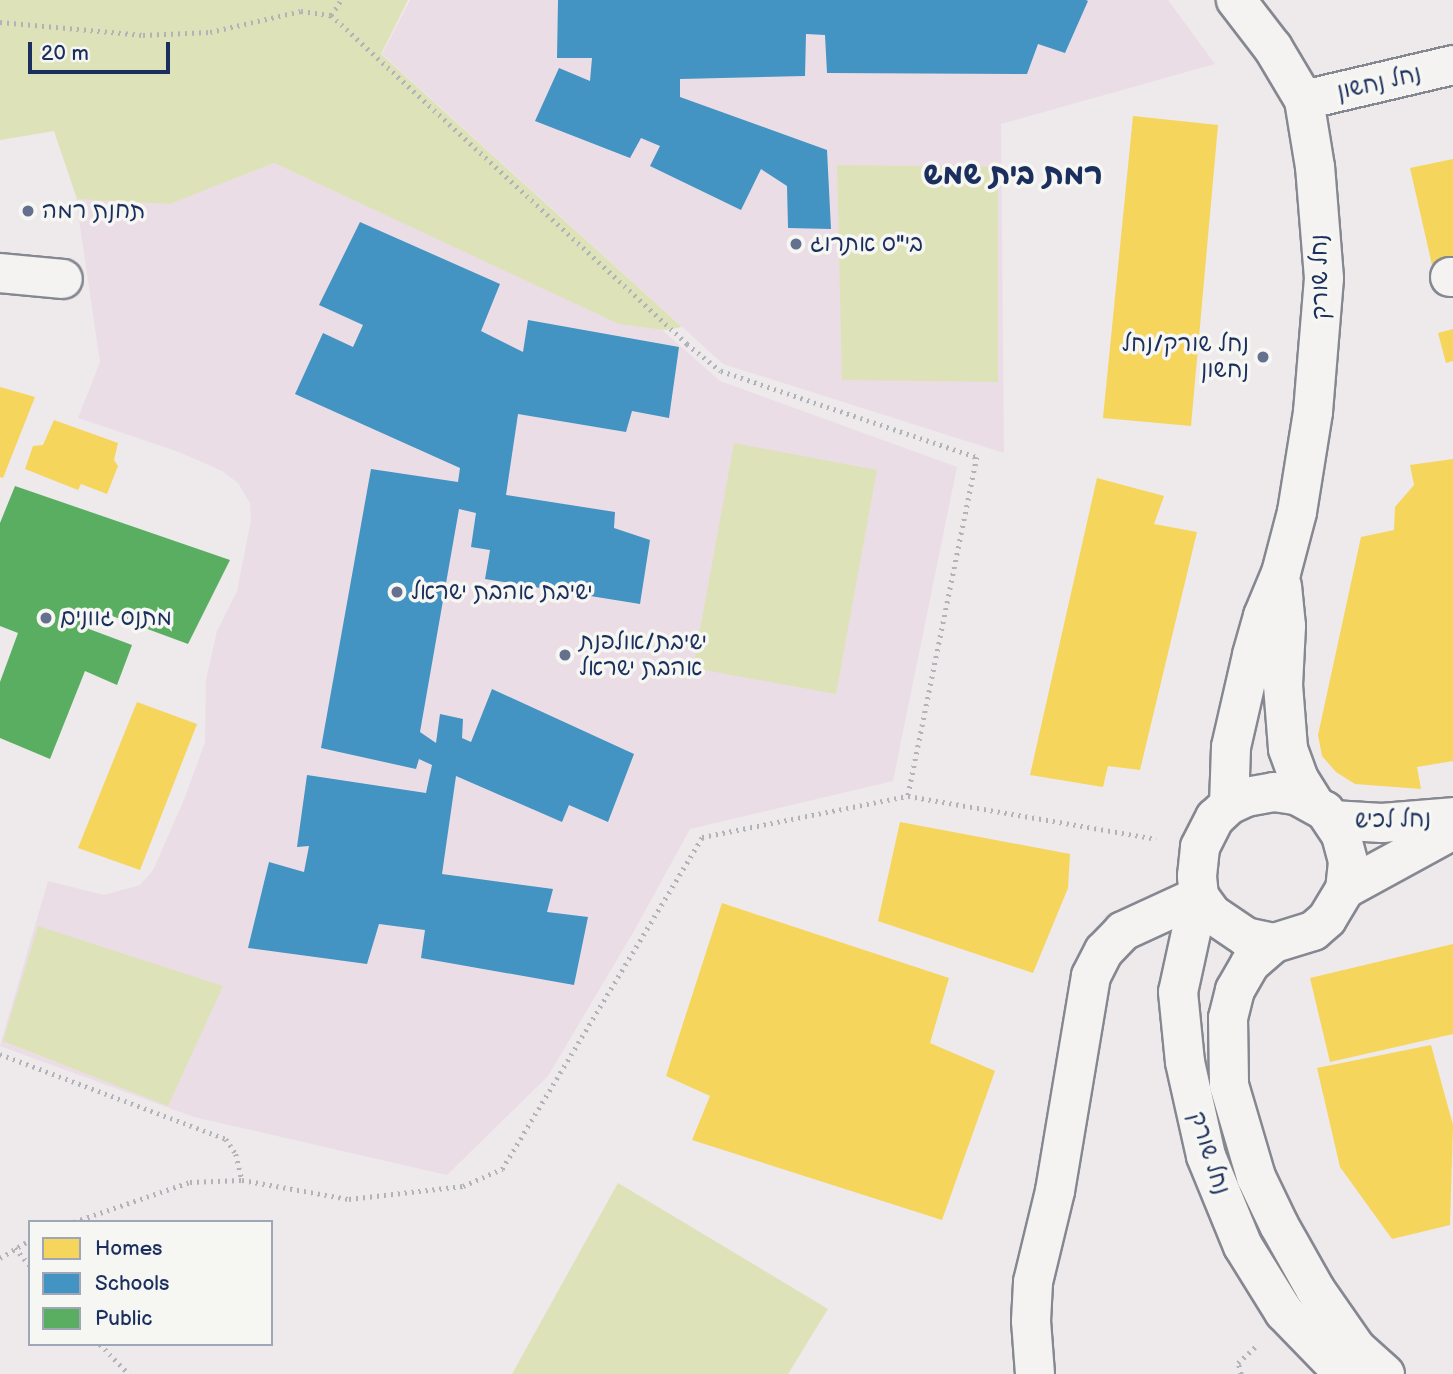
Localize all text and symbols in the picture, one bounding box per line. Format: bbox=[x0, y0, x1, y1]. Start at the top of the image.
scale bar bbox=[32, 28, 173, 72]
text: 20 m bbox=[41, 41, 89, 66]
street label: נחל נחשון bbox=[1334, 60, 1424, 106]
district label: רמת בית שמש bbox=[923, 157, 1103, 193]
place label: תחנת רמה bbox=[42, 197, 145, 225]
marker: תחנת רמה bbox=[20, 203, 36, 219]
place label: בי"ס אתרוג bbox=[810, 230, 923, 258]
street label: נחל שורק bbox=[1305, 234, 1335, 320]
marker: בי"ס אתרוג bbox=[788, 236, 804, 252]
place label: נחל שורק/נחל נחשון bbox=[1122, 330, 1249, 384]
marker: נחל שורק/נחל נחשון bbox=[1255, 349, 1271, 365]
place label: ישיבת אהבת ישראל bbox=[411, 578, 593, 606]
marker: ישיבת אהבת ישראל bbox=[389, 584, 405, 600]
place label: מתנס גוונים bbox=[60, 604, 172, 632]
marker: מתנס גוונים bbox=[38, 610, 54, 626]
place label: ישיבת/אולפנת אהבת ישראל bbox=[579, 628, 707, 682]
marker: ישיבת/אולפנת אהבת ישראל bbox=[557, 647, 573, 663]
street label: נחל לכיש bbox=[1355, 806, 1431, 834]
street label: נחל שורק bbox=[1183, 1108, 1235, 1198]
legend bbox=[28, 1220, 273, 1346]
text: Homes bbox=[95, 1236, 163, 1261]
text: Schools bbox=[95, 1271, 169, 1296]
text: Public bbox=[95, 1306, 153, 1331]

